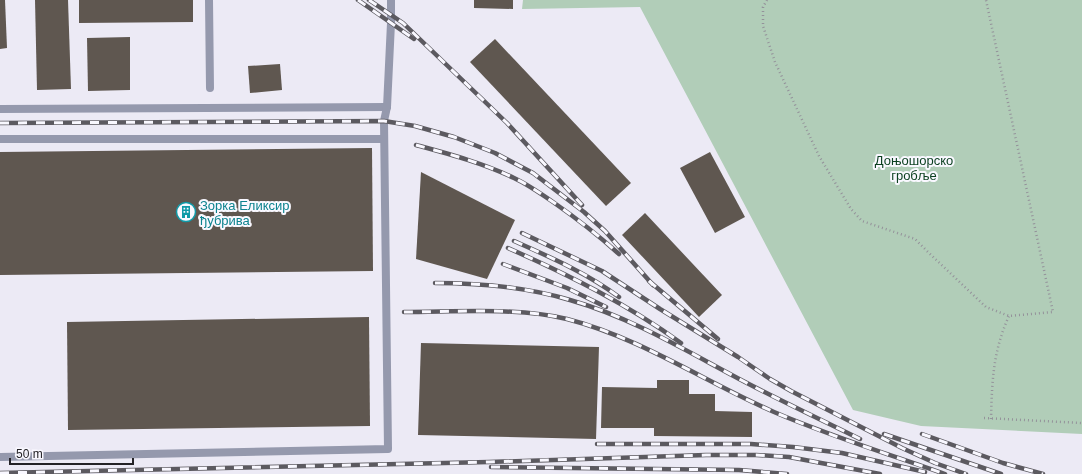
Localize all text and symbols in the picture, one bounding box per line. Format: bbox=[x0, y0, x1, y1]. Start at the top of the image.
park label: Доњошорско гробље bbox=[875, 153, 953, 183]
place label: Зорка Еликсир ђубрива bbox=[200, 198, 289, 228]
building icon: Зорка Еликсир ђубрива bbox=[175, 201, 197, 223]
scale bar bbox=[10, 440, 133, 466]
text: 50 m bbox=[16, 447, 43, 461]

